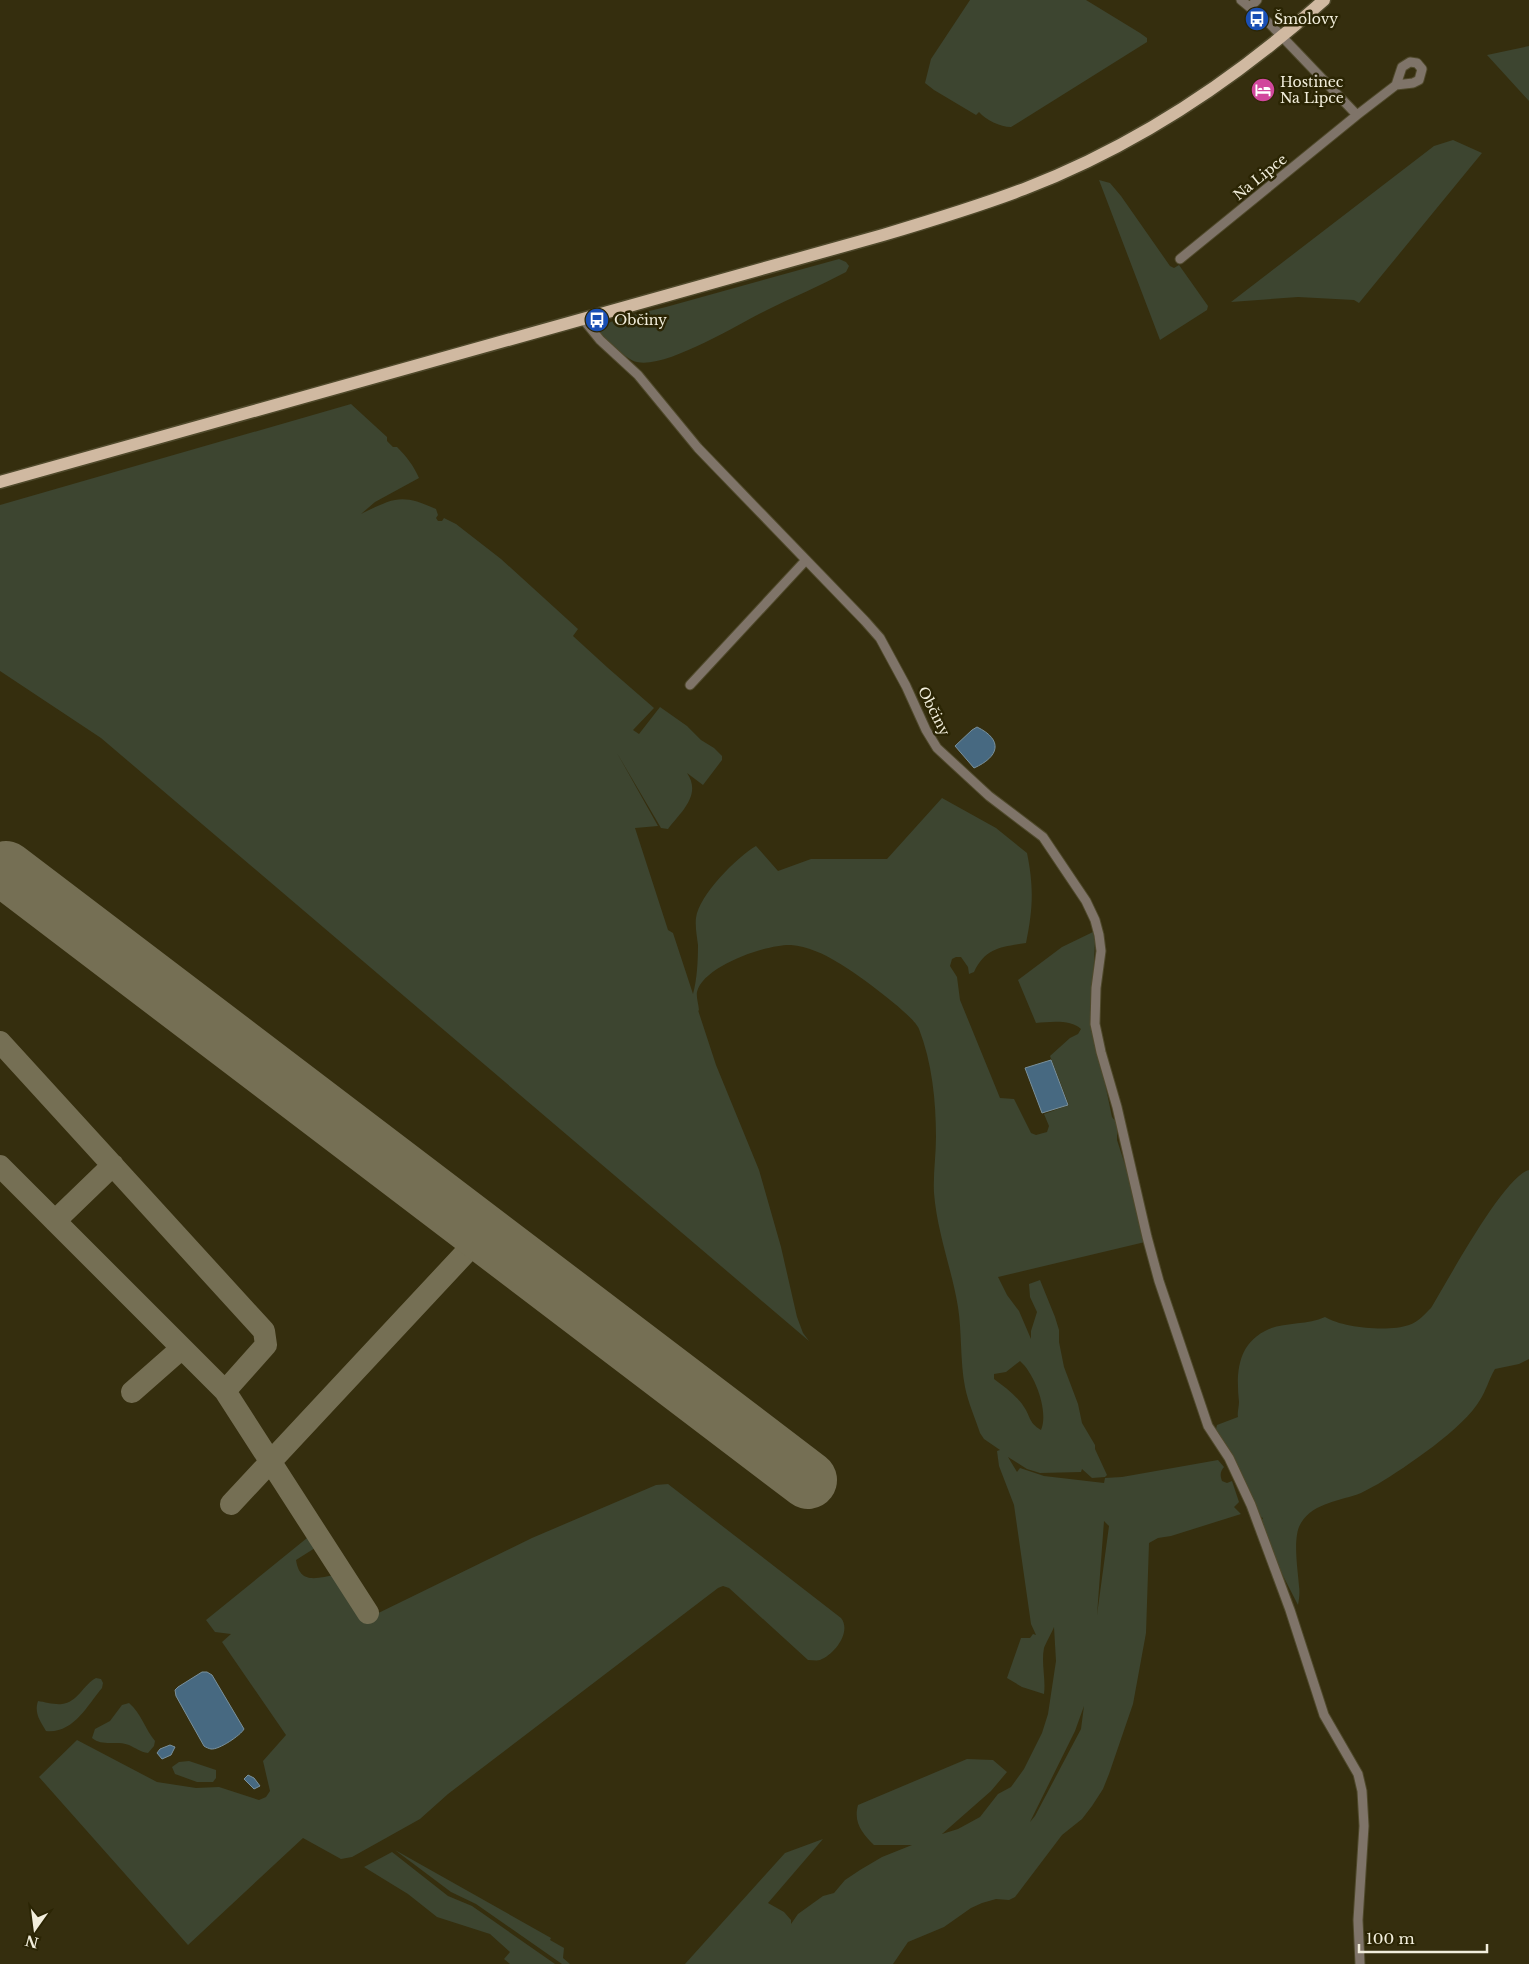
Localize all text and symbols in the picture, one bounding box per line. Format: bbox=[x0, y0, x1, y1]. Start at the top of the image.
bus stop icon: Šmolovy bbox=[1244, 6, 1270, 32]
place label: Šmolovy bbox=[1274, 9, 1338, 28]
place label: Hostinec Na Lipce bbox=[1280, 73, 1344, 107]
hotel icon: Hostinec Na Lipce bbox=[1250, 77, 1276, 103]
street label: Na Lipce bbox=[1230, 150, 1290, 204]
bus stop icon: Občiny bbox=[584, 307, 610, 333]
place label: Občiny bbox=[614, 311, 667, 329]
street label: Občiny bbox=[914, 683, 954, 739]
north arrow bbox=[10, 1904, 60, 1954]
scale bar bbox=[1359, 1922, 1486, 1954]
text: 100 m bbox=[1366, 1929, 1415, 1948]
text: N bbox=[23, 1931, 40, 1952]

